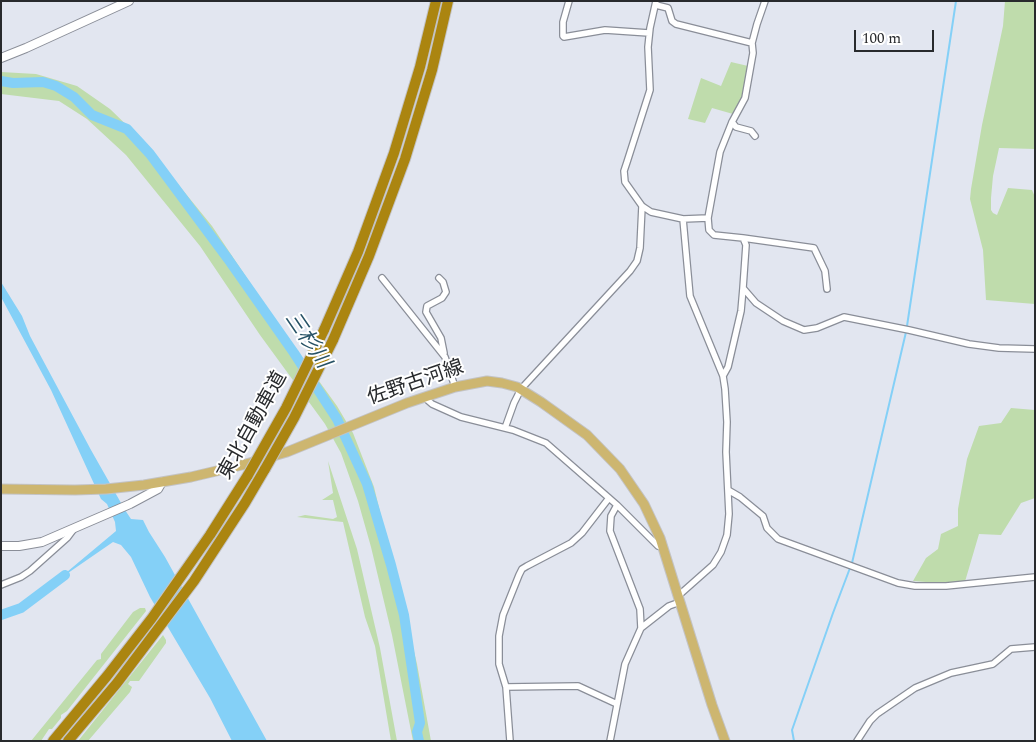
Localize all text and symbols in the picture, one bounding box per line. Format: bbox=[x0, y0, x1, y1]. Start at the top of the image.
scale bar bbox=[856, 20, 936, 52]
text: 100 m bbox=[862, 27, 901, 50]
water label: 三杉川 bbox=[278, 308, 334, 374]
street label: 佐野古河線 bbox=[365, 356, 467, 412]
street label: 東北自動車道 bbox=[214, 368, 294, 484]

